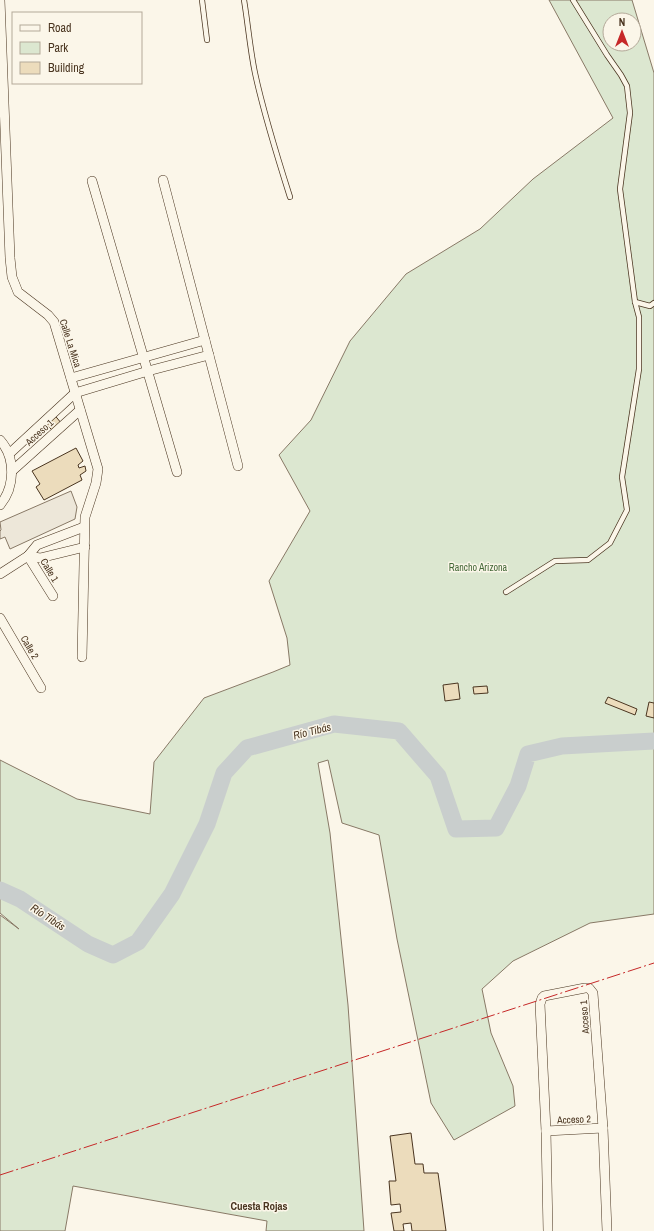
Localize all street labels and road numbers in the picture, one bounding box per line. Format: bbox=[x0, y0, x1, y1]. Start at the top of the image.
street label: Calle La Mica bbox=[57, 317, 85, 369]
street label: Acceso 1 bbox=[22, 416, 57, 449]
street label: Calle 1 bbox=[37, 556, 62, 585]
street label: Calle 2 bbox=[18, 633, 42, 662]
street label: Acceso 1 bbox=[577, 999, 592, 1035]
street label: Acceso 2 bbox=[556, 1112, 592, 1127]

